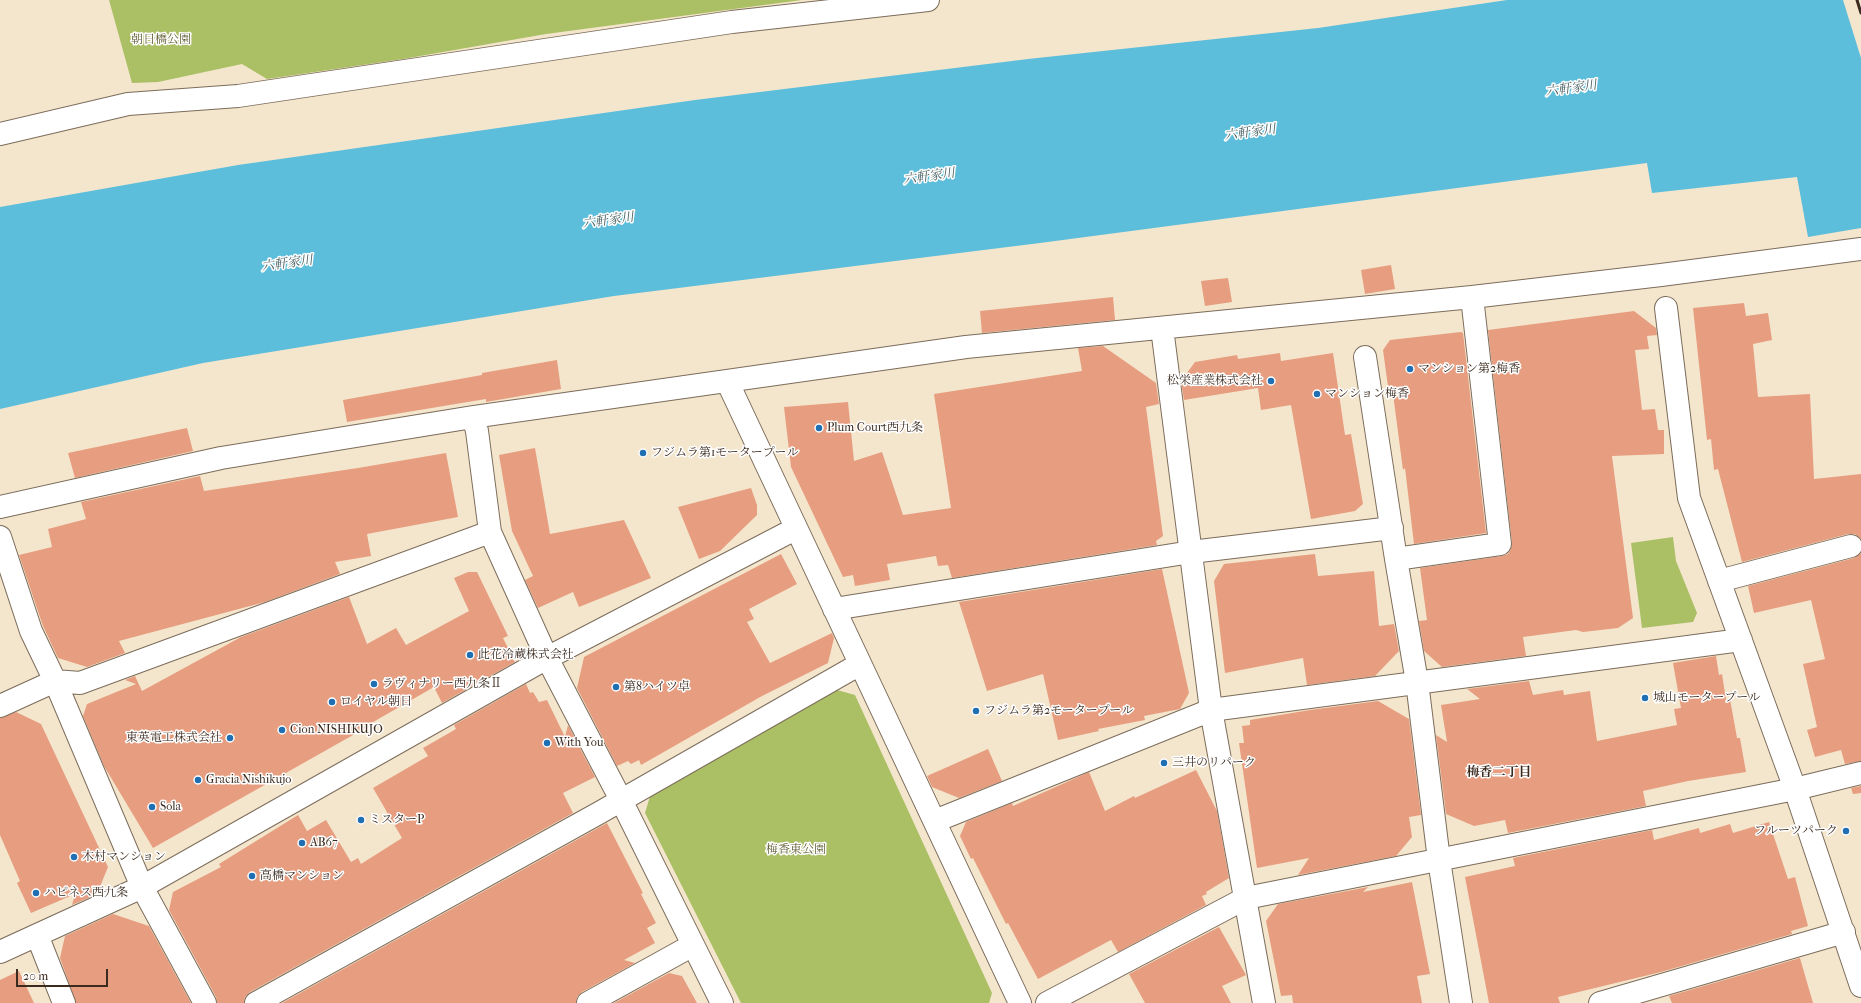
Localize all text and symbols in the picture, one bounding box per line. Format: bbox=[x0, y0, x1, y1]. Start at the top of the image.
park label: 朝日橋公園 bbox=[131, 33, 191, 47]
water label: 六軒家川 bbox=[1544, 78, 1598, 100]
water label: 六軒家川 bbox=[1223, 122, 1277, 144]
water label: 六軒家川 bbox=[902, 166, 956, 188]
water label: 六軒家川 bbox=[581, 210, 635, 232]
water label: 六軒家川 bbox=[260, 253, 314, 275]
place label: マンション第2梅香 bbox=[1418, 362, 1520, 376]
marker: マンション第2梅香 bbox=[1405, 364, 1415, 374]
place label: 松栄産業株式会社 bbox=[1167, 374, 1263, 388]
marker: 松栄産業株式会社 bbox=[1266, 376, 1276, 386]
place label: マンション梅香 bbox=[1325, 387, 1409, 401]
marker: マンション梅香 bbox=[1312, 389, 1322, 399]
place label: Plum Court西九条 bbox=[827, 421, 923, 435]
marker: Plum Court西九条 bbox=[814, 423, 824, 433]
place label: フジムラ第1モータープール bbox=[651, 446, 798, 460]
marker: フジムラ第1モータープール bbox=[638, 448, 648, 458]
place label: 此花冷蔵株式会社 bbox=[478, 648, 574, 662]
marker: 此花冷蔵株式会社 bbox=[465, 650, 475, 660]
place label: ラヴィナリー西九条Ⅱ bbox=[382, 677, 502, 691]
marker: ラヴィナリー西九条Ⅱ bbox=[369, 679, 379, 689]
place label: 第8ハイツ卓 bbox=[624, 680, 690, 694]
marker: 第8ハイツ卓 bbox=[611, 682, 621, 692]
place label: 城山モータープール bbox=[1653, 691, 1760, 705]
marker: 城山モータープール bbox=[1640, 693, 1650, 703]
place label: ロイヤル朝日 bbox=[340, 695, 412, 709]
marker: ロイヤル朝日 bbox=[327, 697, 337, 707]
place label: フジムラ第2モータープール bbox=[984, 704, 1133, 718]
marker: フジムラ第2モータープール bbox=[971, 706, 981, 716]
place label: Cion NISHIKUJO bbox=[290, 723, 383, 737]
marker: Cion NISHIKUJO bbox=[277, 725, 287, 735]
place label: 東英電工株式会社 bbox=[126, 731, 222, 745]
marker: 東英電工株式会社 bbox=[225, 733, 235, 743]
place label: With You bbox=[555, 736, 604, 750]
marker: With You bbox=[542, 738, 552, 748]
place label: 三井のリパーク bbox=[1172, 756, 1256, 770]
marker: 三井のリパーク bbox=[1159, 758, 1169, 768]
district label: 梅香二丁目 bbox=[1467, 765, 1531, 781]
place label: Gracia Nishikujo bbox=[206, 773, 291, 787]
marker: Gracia Nishikujo bbox=[193, 775, 203, 785]
place label: Sola bbox=[160, 800, 181, 814]
marker: Sola bbox=[147, 802, 157, 812]
place label: ミスターP bbox=[369, 813, 424, 827]
marker: ミスターP bbox=[356, 815, 366, 825]
place label: フルーツパーク bbox=[1754, 824, 1838, 838]
marker: フルーツパーク bbox=[1841, 826, 1851, 836]
place label: AB67 bbox=[310, 836, 338, 850]
marker: AB67 bbox=[297, 838, 307, 848]
park label: 梅香東公園 bbox=[766, 843, 826, 857]
place label: 木村マンション bbox=[82, 850, 166, 864]
marker: 木村マンション bbox=[69, 852, 79, 862]
place label: 高橋マンション bbox=[260, 869, 344, 883]
marker: 高橋マンション bbox=[247, 871, 257, 881]
place label: ハピネス西九条 bbox=[44, 886, 128, 900]
marker: ハピネス西九条 bbox=[31, 888, 41, 898]
scale bar bbox=[18, 961, 110, 987]
text: 20 m bbox=[23, 969, 48, 983]

